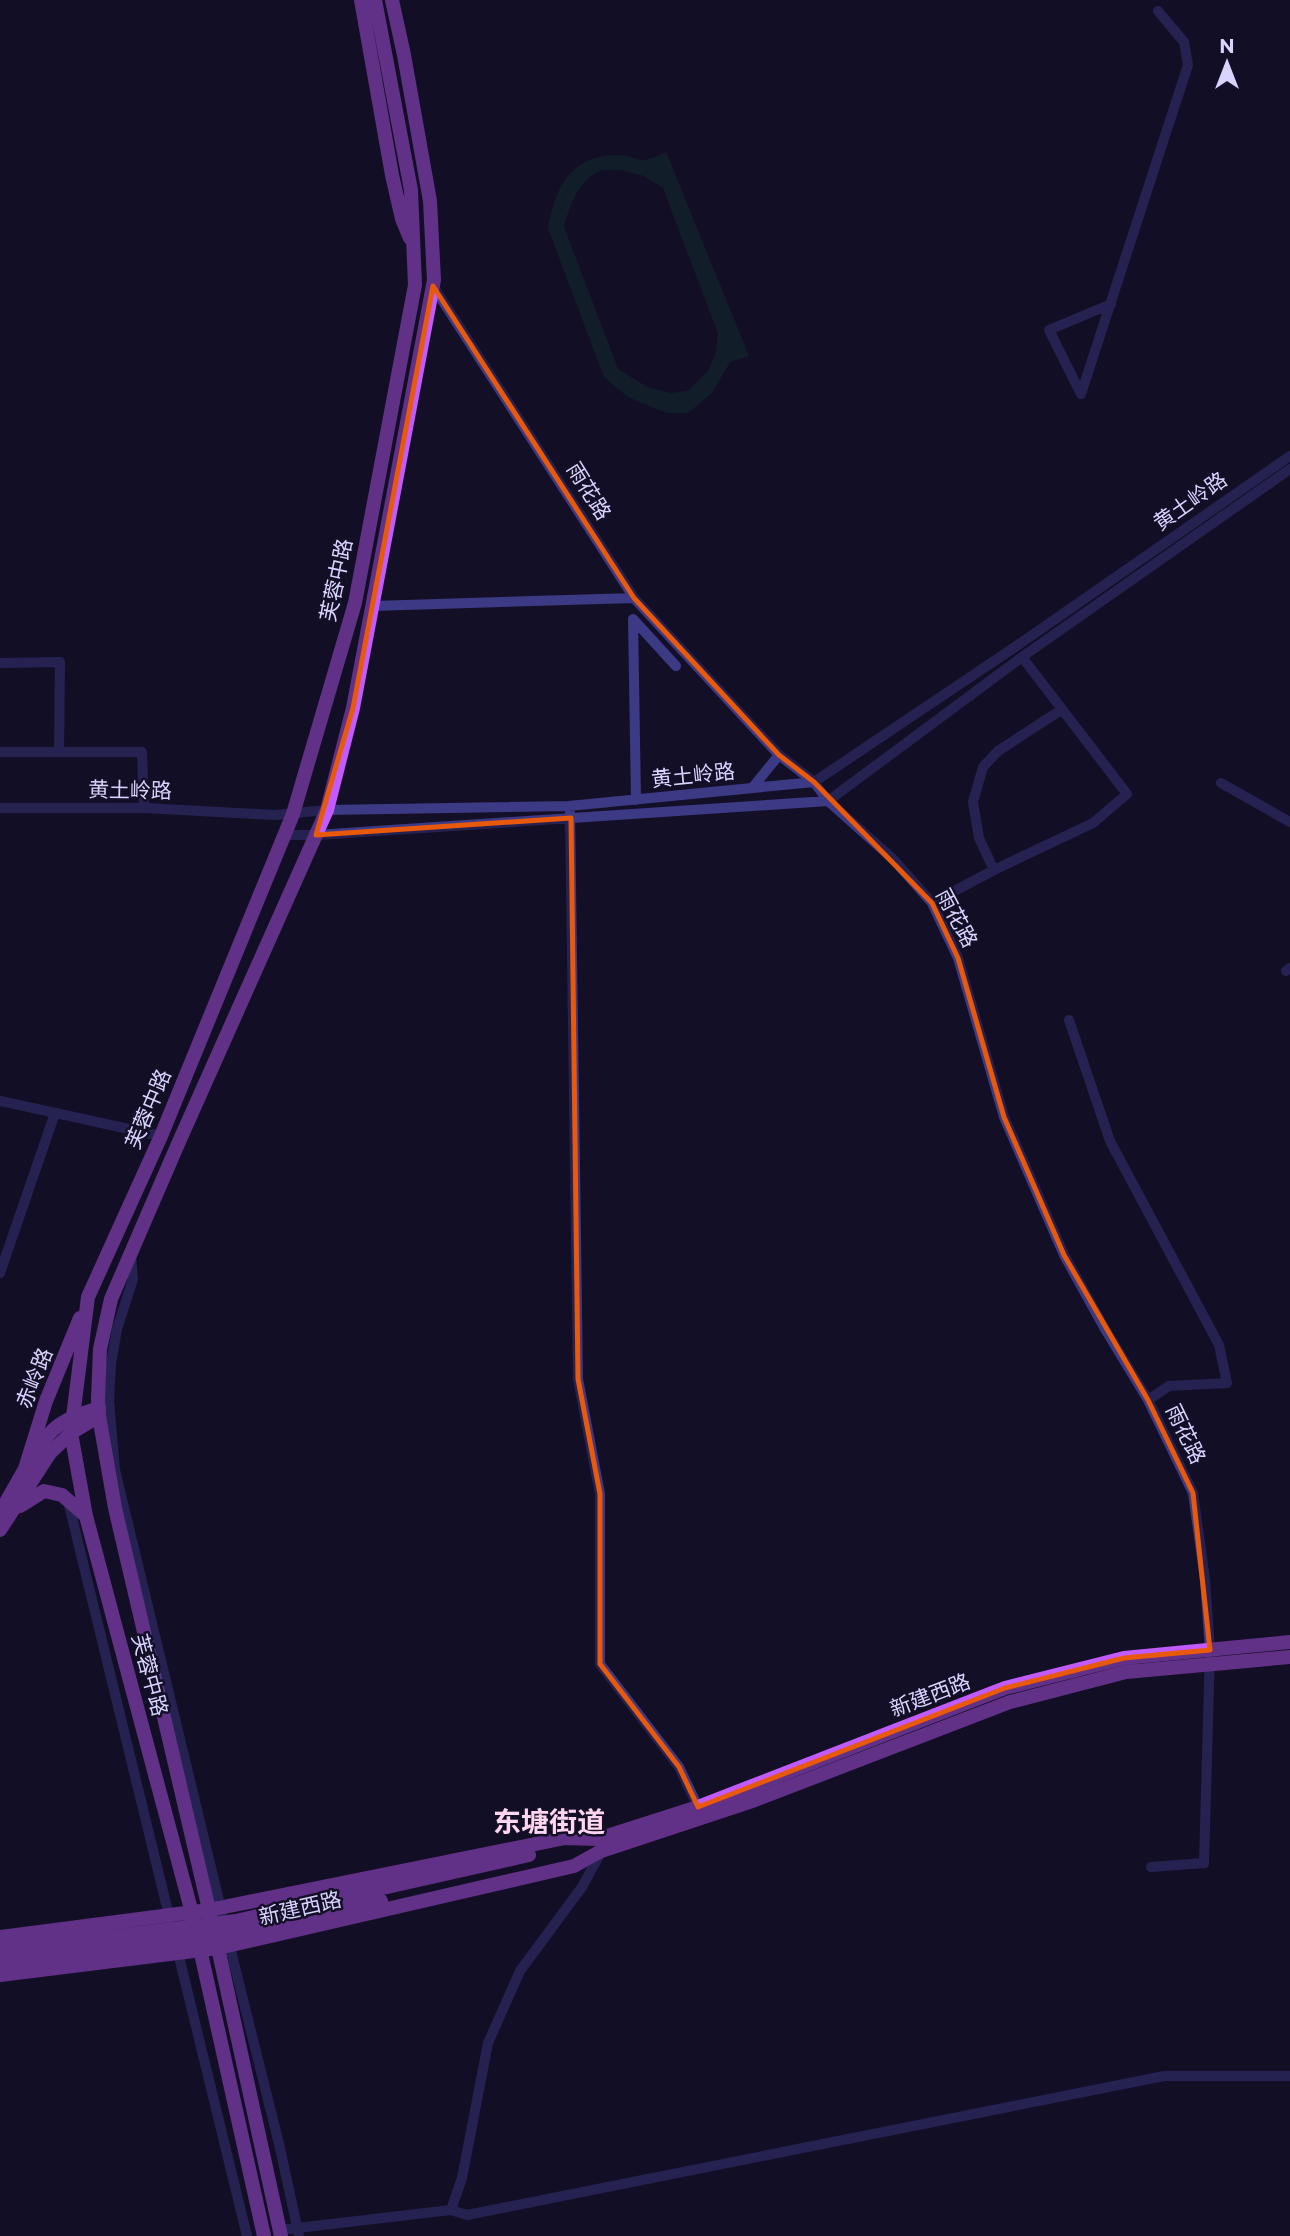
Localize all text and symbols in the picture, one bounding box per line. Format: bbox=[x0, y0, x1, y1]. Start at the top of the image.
north arrow bbox=[1192, 28, 1262, 98]
text: N bbox=[1219, 35, 1235, 58]
street label: 雨花路 bbox=[562, 458, 616, 524]
street label: 黄土岭路 bbox=[1148, 467, 1232, 535]
street label: 芙蓉中路 bbox=[315, 536, 357, 624]
street label: 黄土岭路 bbox=[650, 758, 736, 792]
street label: 黄土岭路 bbox=[88, 777, 172, 803]
street label: 雨花路 bbox=[931, 884, 983, 952]
street label: 芙蓉中路 bbox=[120, 1065, 176, 1153]
street label: 赤岭路 bbox=[11, 1344, 57, 1412]
street label: 雨花路 bbox=[1161, 1400, 1211, 1468]
street label: 芙蓉中路 bbox=[127, 1631, 173, 1719]
street label: 新建西路 bbox=[886, 1668, 974, 1722]
district label: 东塘街道 bbox=[493, 1805, 605, 1839]
street label: 新建西路 bbox=[256, 1886, 344, 1930]

